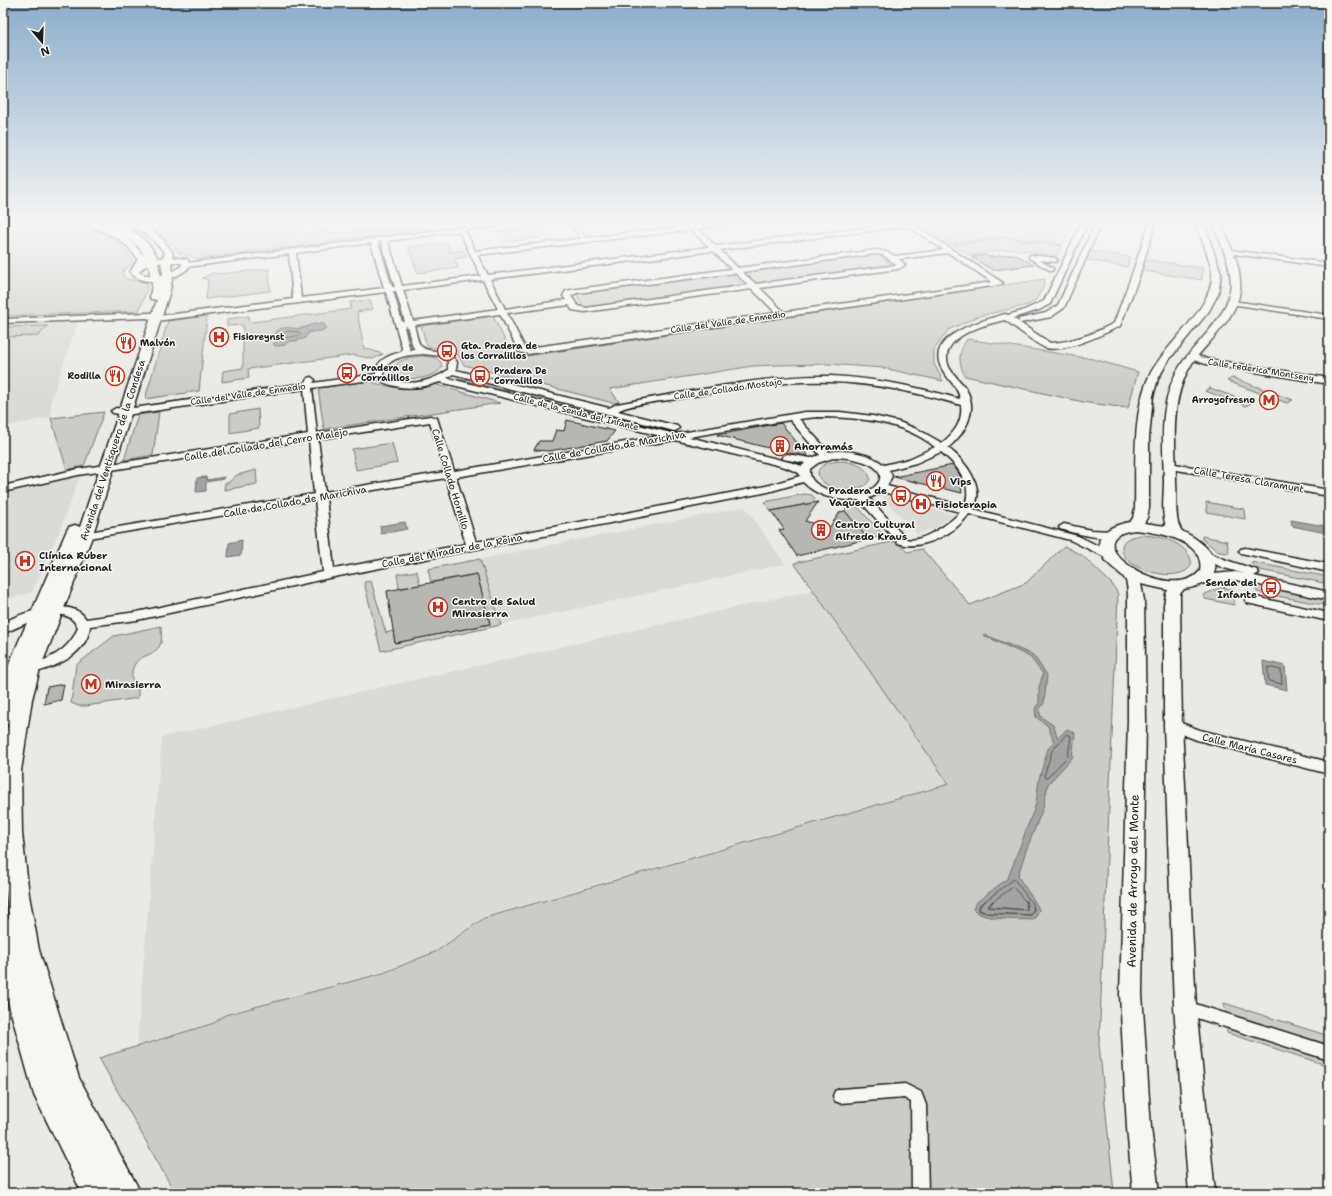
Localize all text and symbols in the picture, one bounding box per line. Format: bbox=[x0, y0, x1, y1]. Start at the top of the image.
north arrow bbox=[22, 22, 62, 62]
text: N bbox=[38, 42, 52, 60]
street label: Calle del Valle de Enmedio bbox=[670, 308, 786, 336]
hospital icon: Fisioreynst bbox=[208, 326, 230, 348]
place label: Fisioreynst bbox=[233, 331, 285, 343]
restaurant icon: Malvón bbox=[115, 332, 137, 354]
place label: Malvón bbox=[140, 337, 175, 349]
bus stop icon: Gta. Pradera de los Corralillos bbox=[436, 340, 458, 362]
place label: Gta. Pradera de los Corralillos bbox=[461, 340, 538, 362]
street label: Calle Federica Montseny bbox=[1207, 356, 1315, 384]
street label: Avenida del Ventisquero de la Condesa bbox=[77, 357, 148, 542]
bus stop icon: Pradera de Corralillos bbox=[336, 362, 358, 384]
place label: Pradera de Corralillos bbox=[361, 362, 414, 384]
restaurant icon: Rodilla bbox=[104, 365, 126, 387]
bus stop icon: Pradera De Corralillos bbox=[469, 365, 491, 387]
place label: Pradera De Corralillos bbox=[494, 365, 547, 387]
place label: Rodilla bbox=[68, 370, 102, 382]
street label: Calle de Collado Mostajo bbox=[673, 375, 783, 403]
street label: Calle del Valle de Enmedio bbox=[190, 380, 306, 408]
metro station icon: Arroyofresno bbox=[1258, 389, 1280, 411]
street label: Calle de la Senda del Infante bbox=[512, 391, 640, 433]
place label: Arroyofresno bbox=[1192, 394, 1255, 406]
street label: Calle del Collado del Cerro Malejo bbox=[183, 425, 349, 464]
street label: Calle Collado Hornillo bbox=[429, 427, 472, 531]
street label: Calle de Collado de Marichiva bbox=[541, 427, 688, 466]
building icon: Ahorramás bbox=[769, 435, 791, 457]
place label: Ahorramás bbox=[794, 440, 853, 453]
street label: Calle Teresa Claramunt bbox=[1193, 463, 1305, 496]
restaurant icon: Vips bbox=[925, 470, 947, 492]
place label: Vips bbox=[950, 475, 972, 488]
street label: Calle de Collado de Marichiva bbox=[222, 482, 369, 521]
place label: Pradera de Vaquerizas bbox=[829, 484, 887, 509]
bus stop icon: Pradera de Vaquerizas bbox=[890, 485, 912, 507]
hospital icon: Fisioterapia bbox=[910, 493, 932, 515]
place label: Fisioterapia bbox=[935, 498, 997, 511]
place label: Centro Cultural Alfredo Kraus bbox=[835, 518, 916, 543]
building icon: Centro Cultural Alfredo Kraus bbox=[810, 519, 832, 541]
street label: Calle del Mirador de la Reina bbox=[381, 530, 524, 571]
place label: Clínica Ruber Internacional bbox=[39, 549, 112, 574]
hospital icon: Clínica Ruber Internacional bbox=[14, 550, 36, 572]
place label: Senda del Infante bbox=[1205, 576, 1258, 601]
bus stop icon: Senda del Infante bbox=[1260, 577, 1282, 599]
place label: Centro de Salud Mirasierra bbox=[452, 595, 536, 620]
hospital icon: Centro de Salud Mirasierra bbox=[427, 596, 449, 618]
metro station icon: Mirasierra bbox=[80, 673, 102, 695]
place label: Mirasierra bbox=[105, 678, 161, 691]
street label: Calle María Casares bbox=[1201, 730, 1299, 767]
street label: Avenida de Arroyo del Monte bbox=[1123, 794, 1143, 968]

